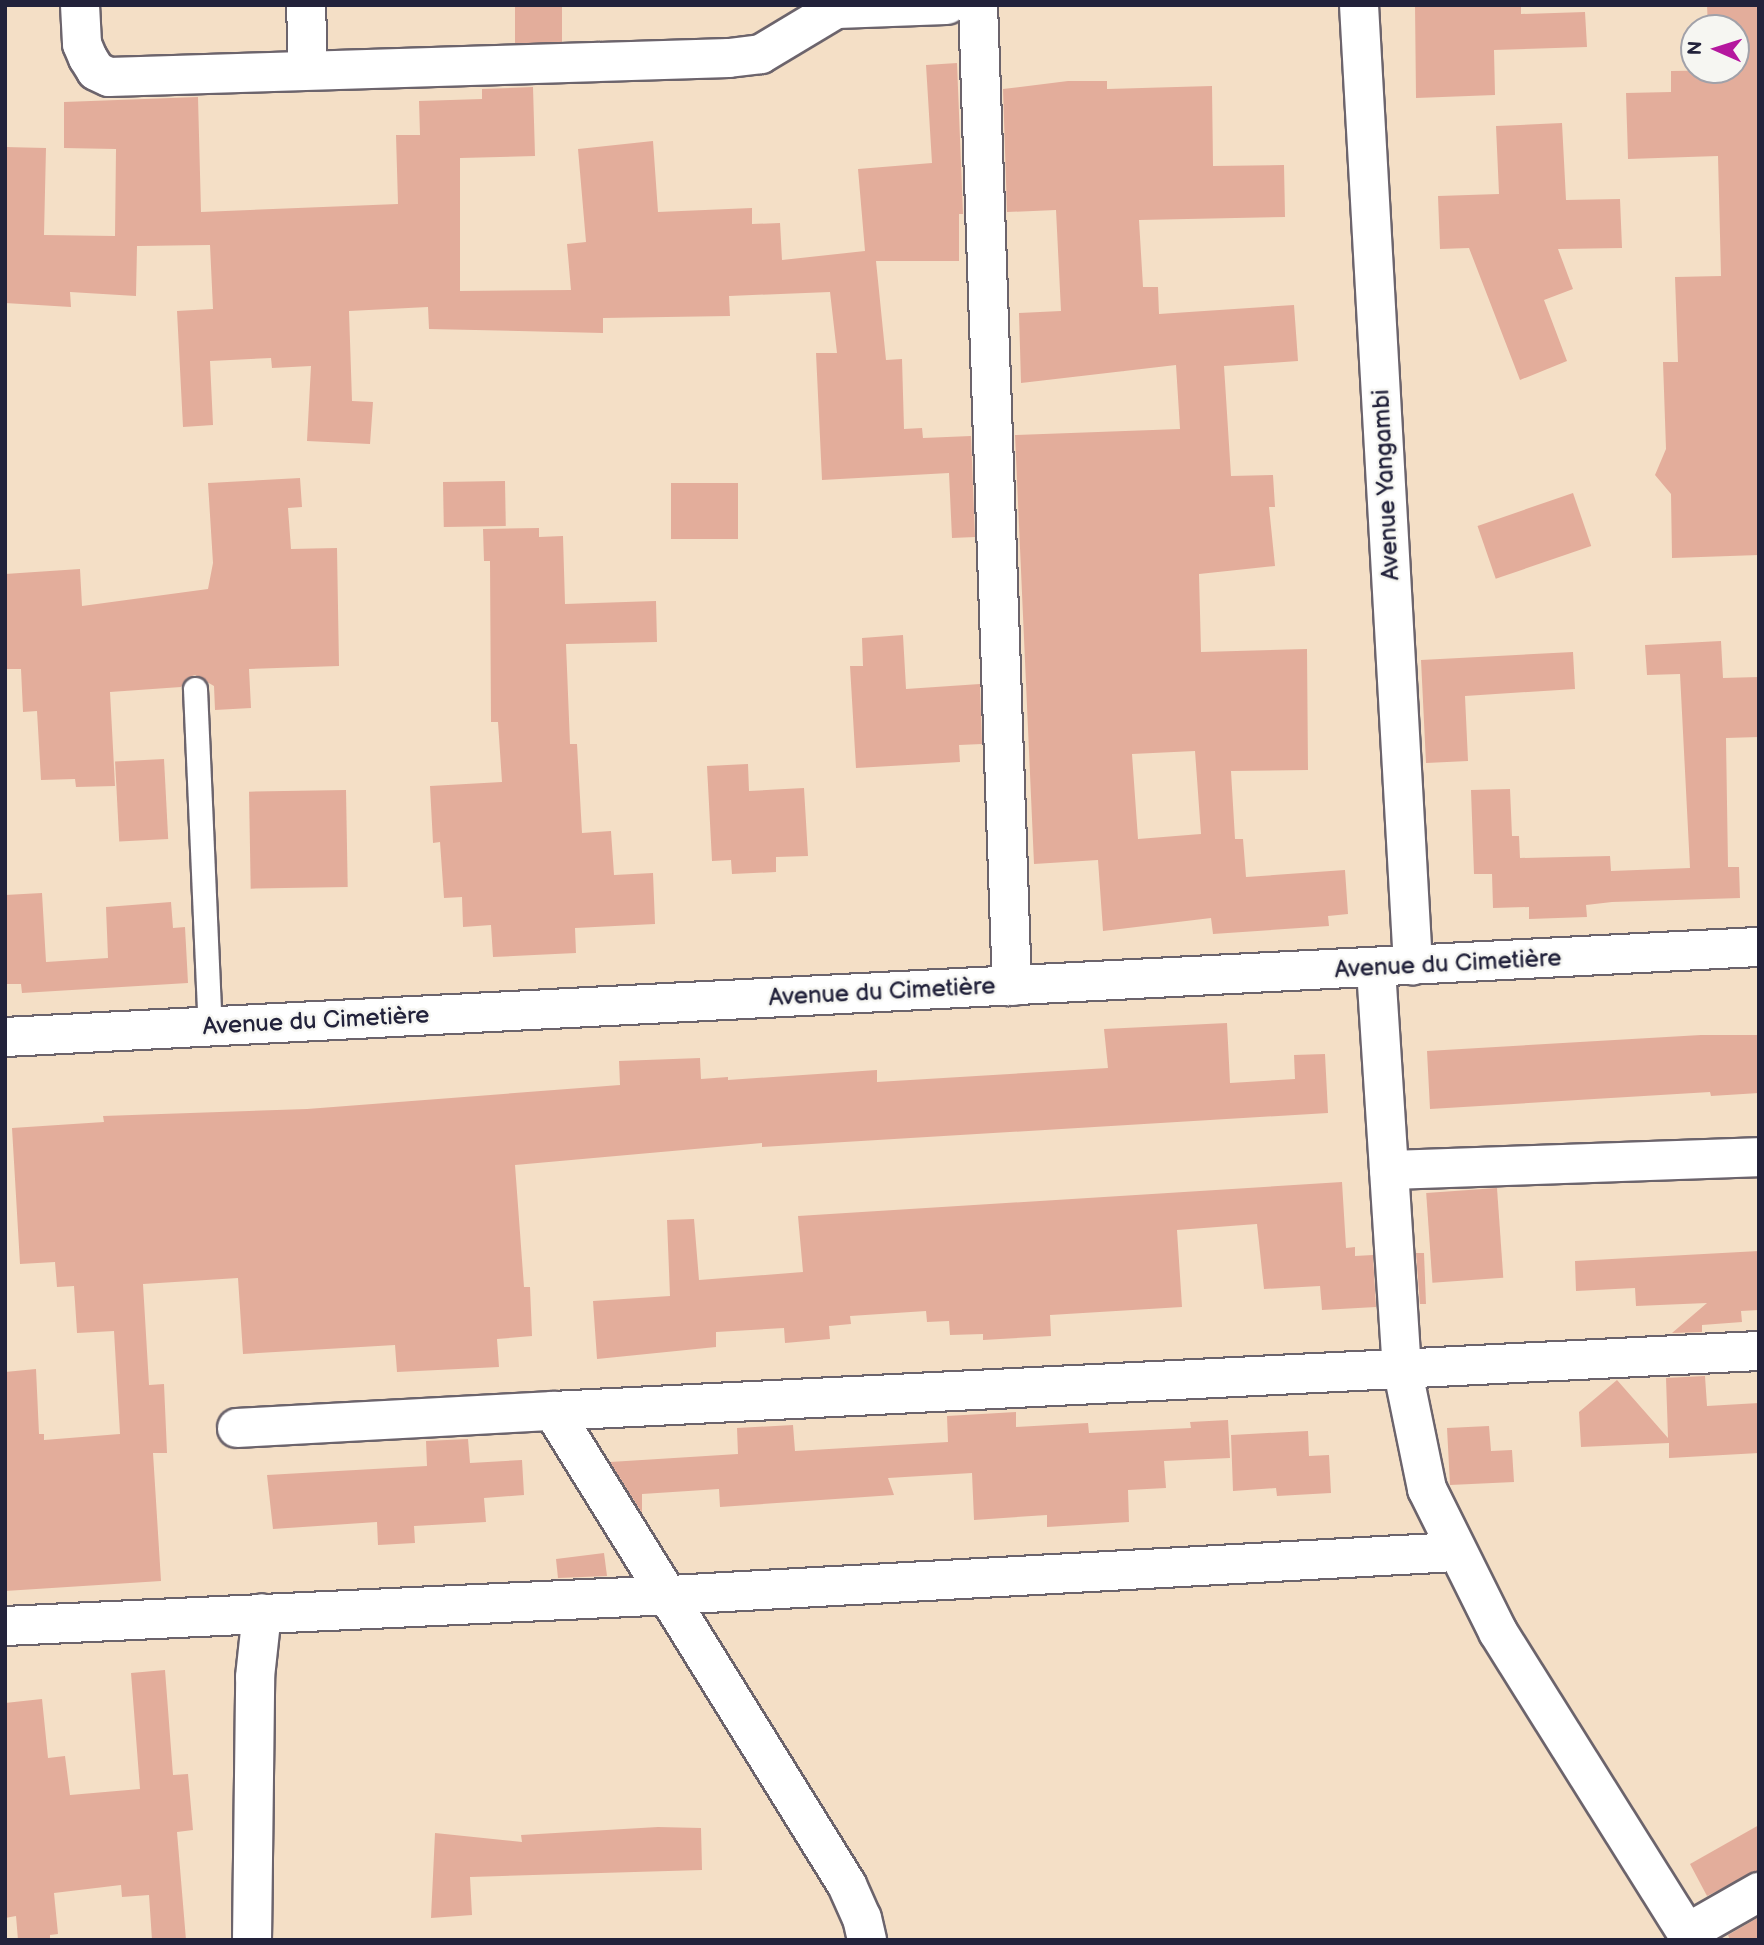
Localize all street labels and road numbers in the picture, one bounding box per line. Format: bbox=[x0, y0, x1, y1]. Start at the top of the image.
street label: Avenue Yangambi bbox=[1367, 388, 1405, 582]
street label: Avenue du Cimetière bbox=[1334, 944, 1562, 984]
street label: Avenue du Cimetière bbox=[768, 972, 996, 1012]
street label: Avenue du Cimetière bbox=[202, 1001, 430, 1041]

